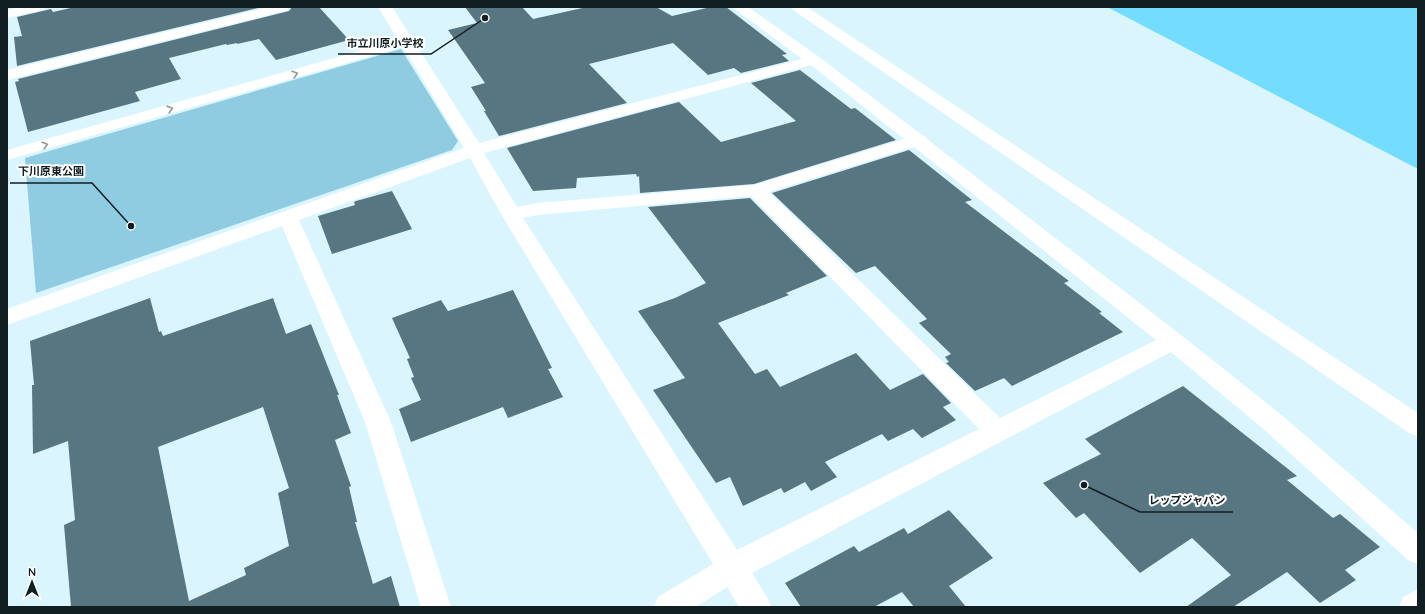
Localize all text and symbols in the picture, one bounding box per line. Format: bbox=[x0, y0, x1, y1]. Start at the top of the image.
callout: 市立川原小学校 bbox=[338, 31, 431, 54]
text: 市立川原小学校 bbox=[347, 36, 424, 50]
one-way arrow bbox=[291, 70, 298, 79]
one-way arrow bbox=[166, 105, 173, 114]
one-way arrow bbox=[41, 141, 48, 150]
callout: 下川原東公園 bbox=[10, 160, 92, 183]
text: 下川原東公園 bbox=[18, 164, 84, 178]
callout: レップジャパン bbox=[1140, 489, 1233, 512]
text: レップジャパン bbox=[1149, 493, 1226, 507]
north arrow bbox=[12, 562, 52, 602]
text: N bbox=[28, 565, 36, 579]

